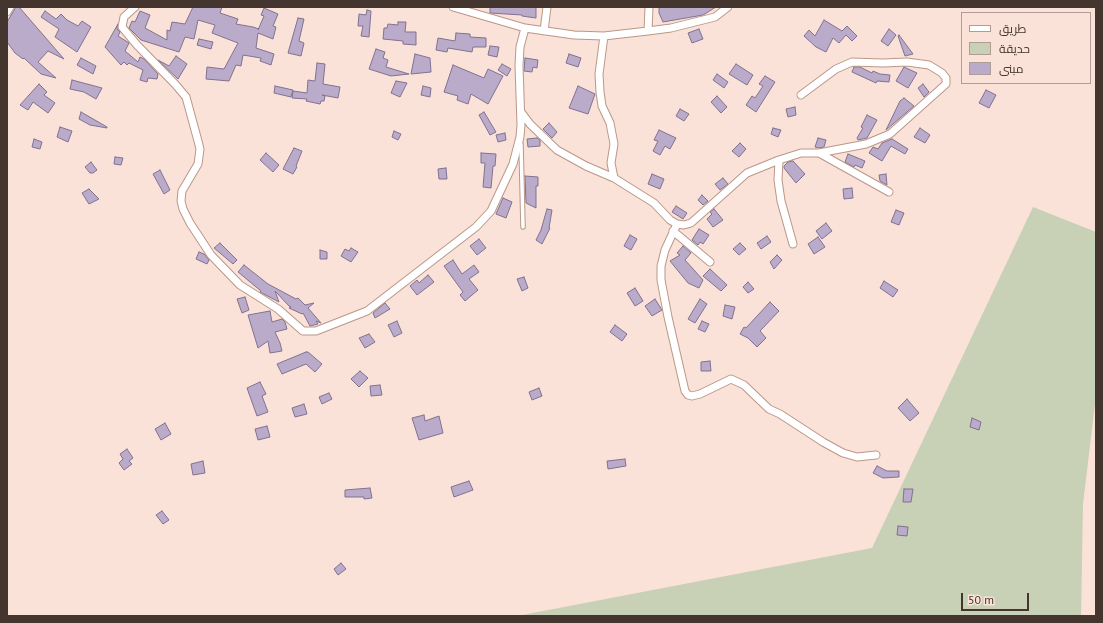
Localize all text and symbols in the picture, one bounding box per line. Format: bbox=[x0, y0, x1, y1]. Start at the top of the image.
legend bbox=[961, 12, 1091, 84]
text: طريق bbox=[999, 21, 1026, 36]
text: حديقة bbox=[999, 41, 1030, 56]
text: مبنى bbox=[999, 61, 1024, 76]
scale bar bbox=[963, 585, 1031, 611]
text: 50 m bbox=[968, 592, 994, 607]

